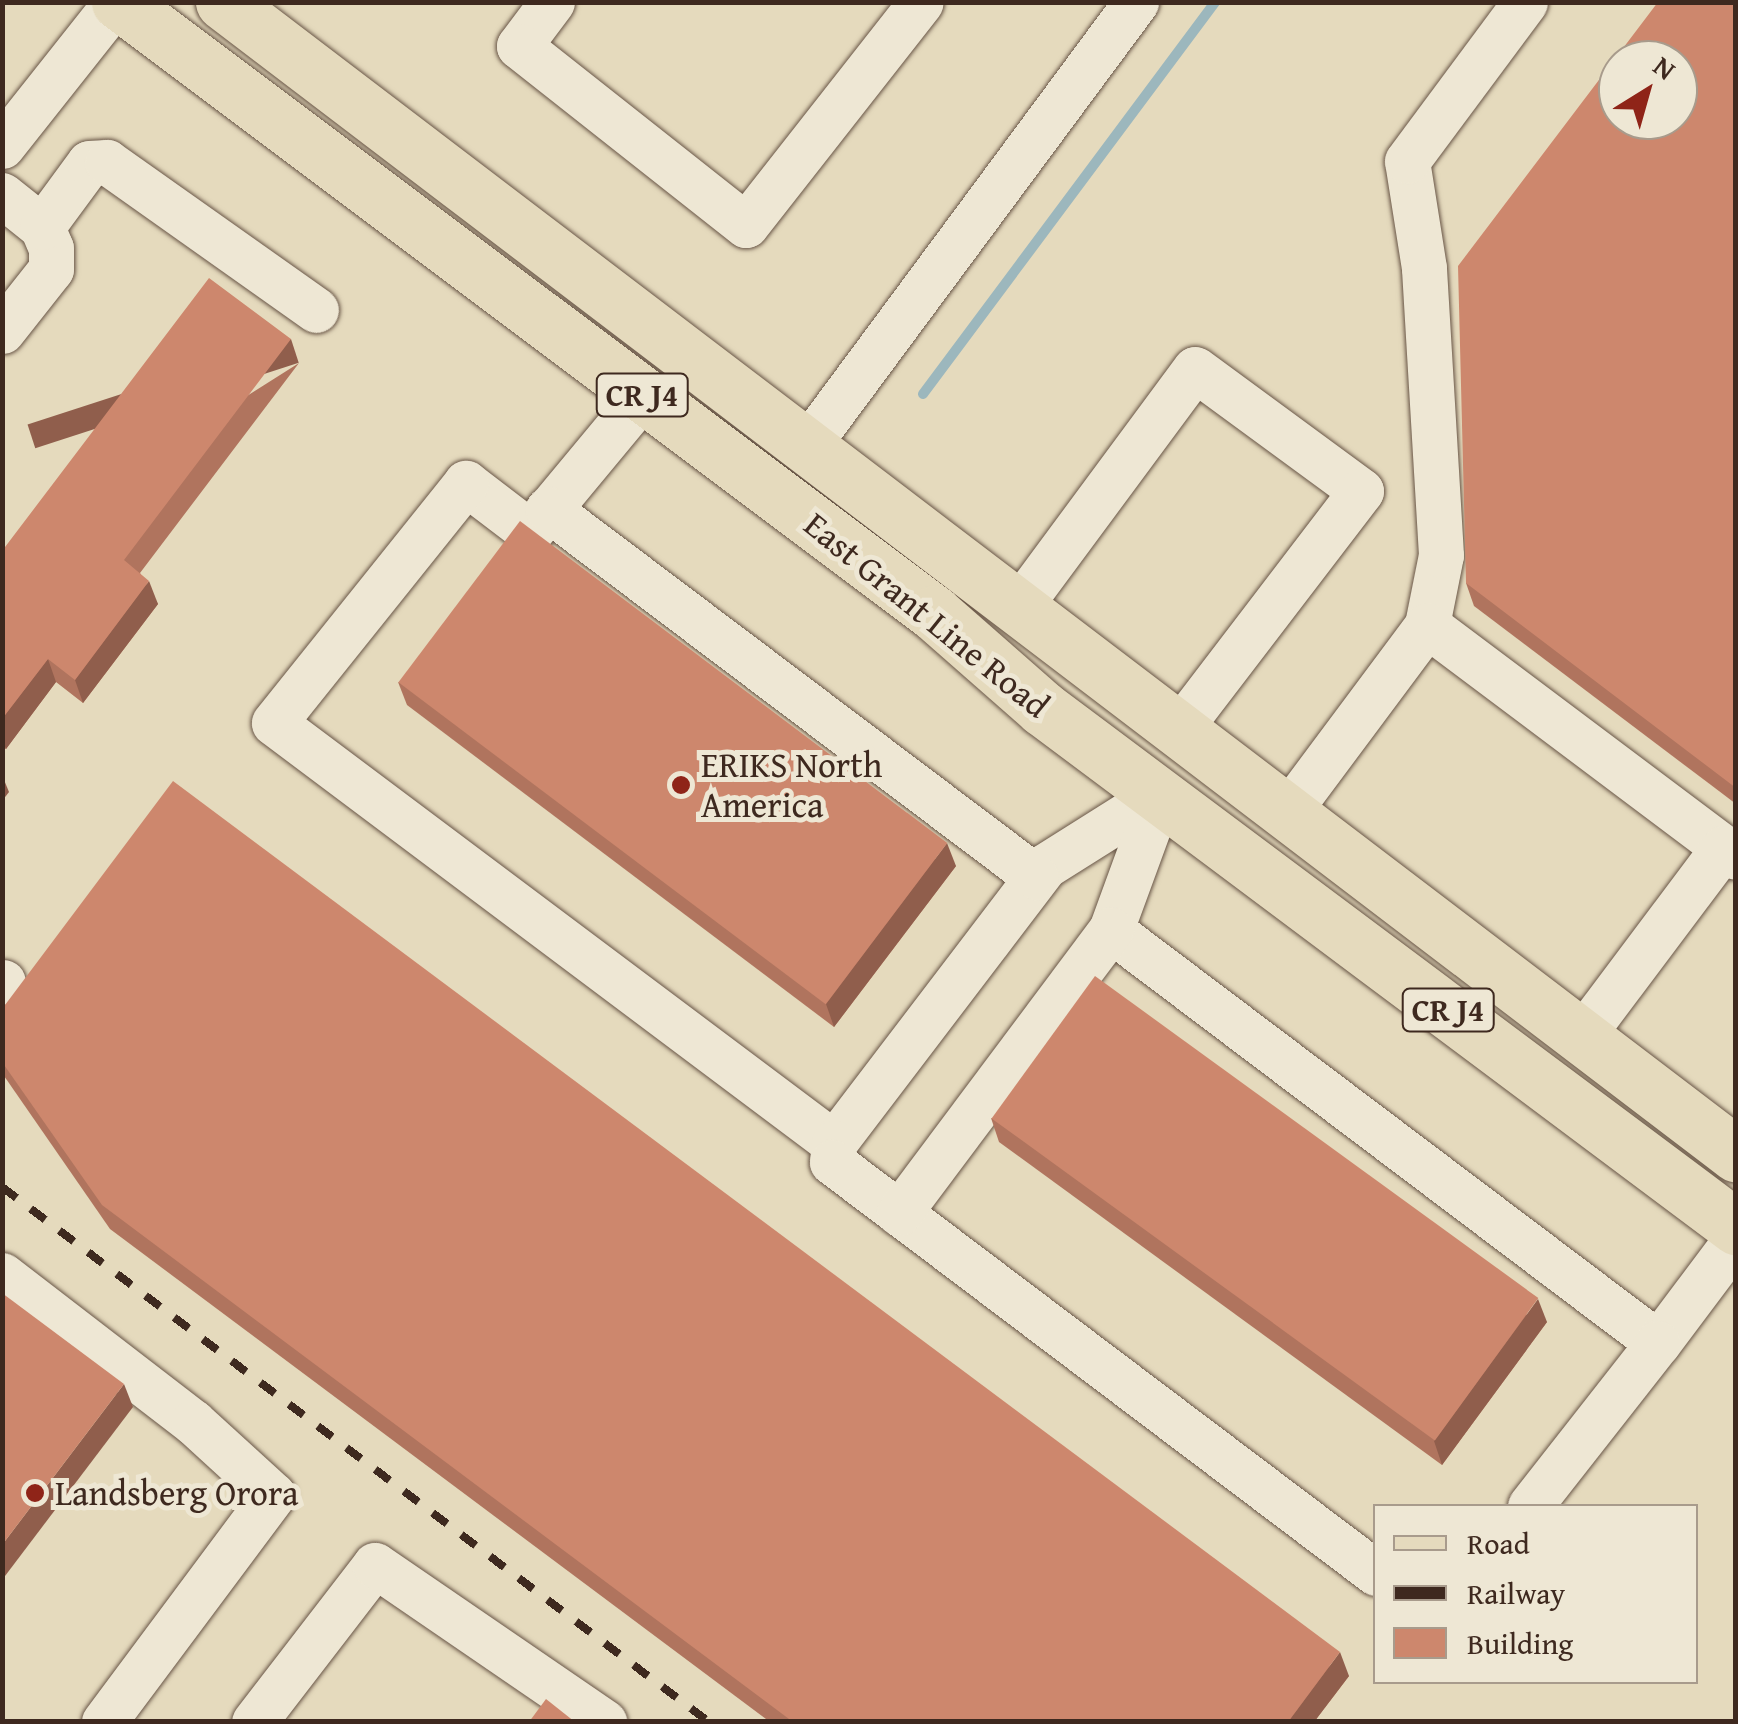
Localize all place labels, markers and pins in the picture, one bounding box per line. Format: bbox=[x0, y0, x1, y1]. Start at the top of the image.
place label: ERIKS North America bbox=[701, 744, 882, 826]
marker: ERIKS North America bbox=[670, 774, 692, 796]
place label: Landsberg Orora bbox=[55, 1472, 299, 1514]
marker: Landsberg Orora bbox=[24, 1482, 46, 1504]

